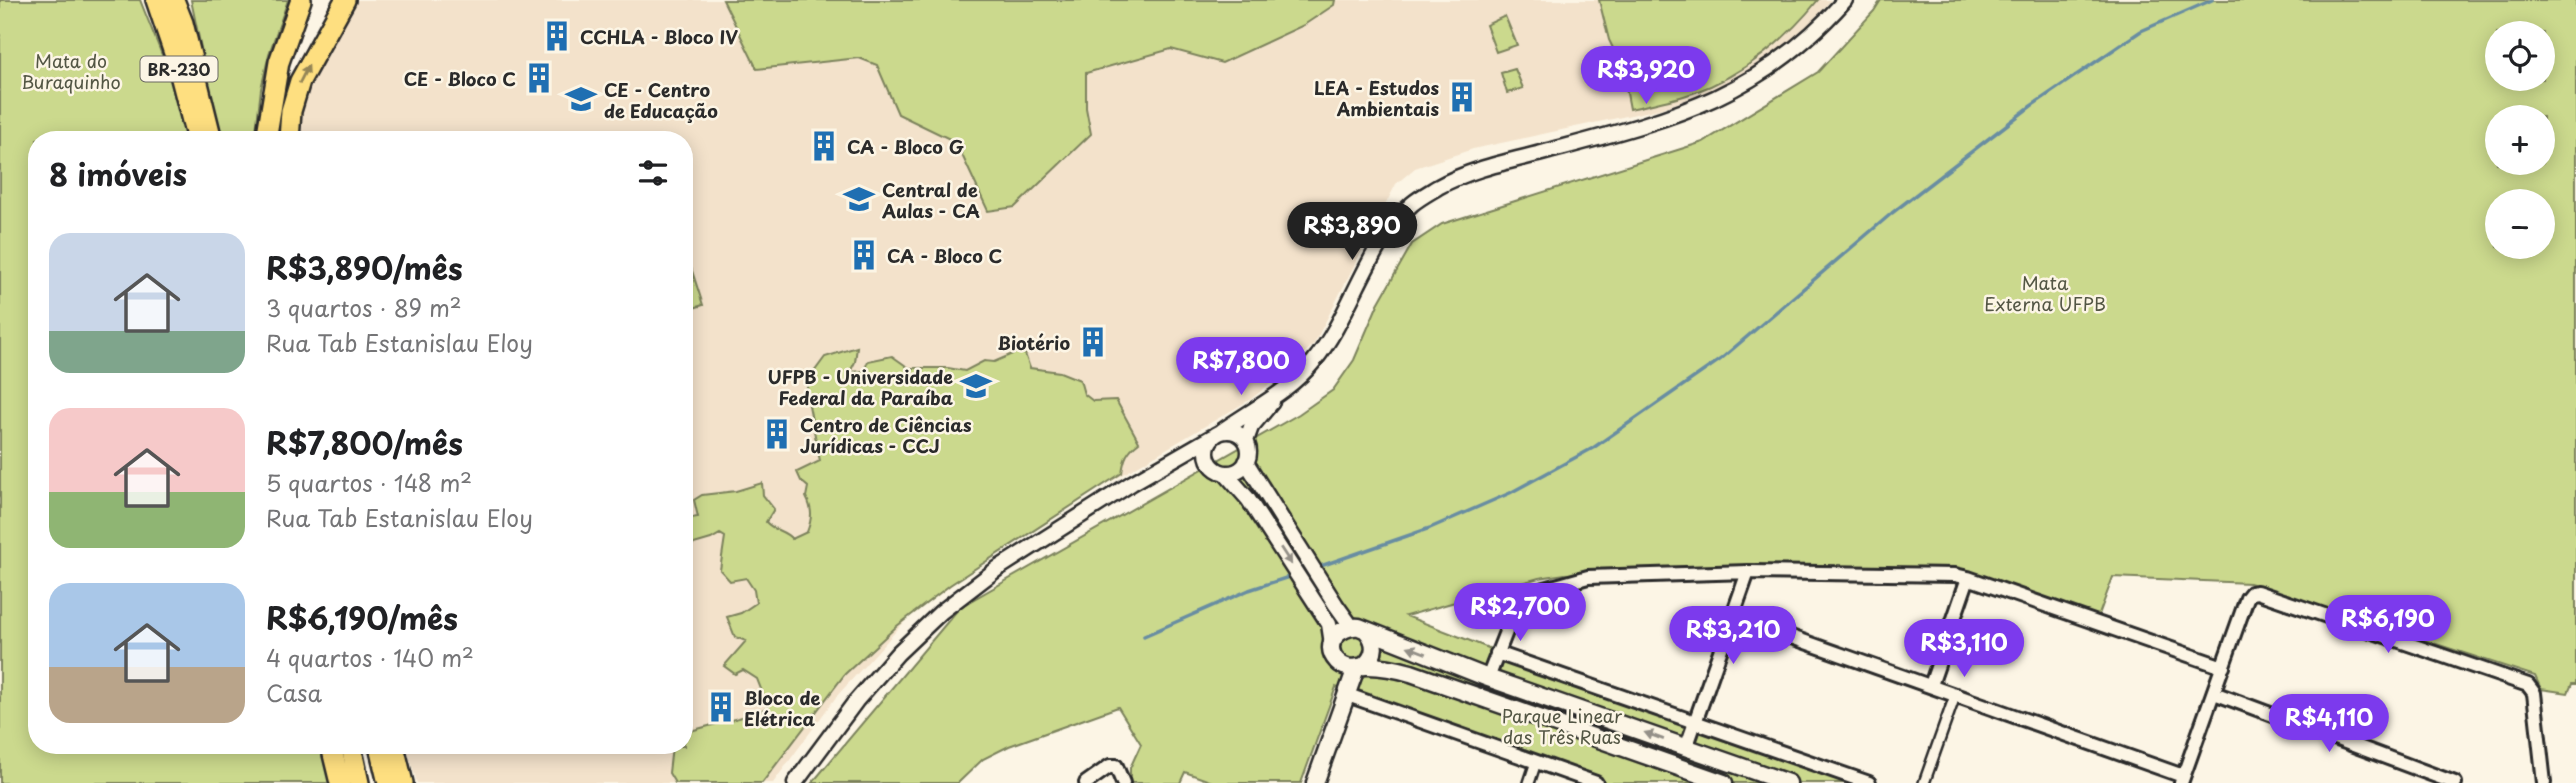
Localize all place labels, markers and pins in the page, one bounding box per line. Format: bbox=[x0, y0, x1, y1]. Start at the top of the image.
building icon: CCHLA - Bloco IV bbox=[540, 19, 574, 53]
place label: CCHLA - Bloco IV bbox=[580, 23, 738, 50]
pin: R$3,920 bbox=[1581, 46, 1711, 106]
building icon: CE - Bloco C bbox=[522, 61, 556, 95]
place label: CE - Bloco C bbox=[404, 65, 516, 92]
place label: LEA - Estudos Ambientais bbox=[1314, 74, 1439, 122]
place label: CE - Centro de Educação bbox=[604, 76, 718, 124]
building icon: LEA - Estudos Ambientais bbox=[1445, 80, 1479, 114]
school or university icon: CE - Centro de Educação bbox=[564, 82, 598, 116]
building icon: CA - Bloco G bbox=[807, 129, 841, 163]
place label: CA - Bloco G bbox=[847, 133, 964, 160]
place label: Central de Aulas - CA bbox=[881, 176, 980, 224]
school or university icon: Central de Aulas - CA bbox=[842, 182, 876, 216]
pin: R$3,890 bbox=[1287, 202, 1417, 262]
building icon: CA - Bloco C bbox=[847, 238, 881, 272]
place label: CA - Bloco C bbox=[887, 242, 1002, 269]
building icon: Biotério bbox=[1076, 325, 1110, 359]
place label: Biotério bbox=[997, 329, 1070, 356]
pin: R$7,800 bbox=[1176, 338, 1306, 397]
place label: UFPB - Universidade Federal da Paraíba bbox=[767, 363, 953, 411]
school or university icon: UFPB - Universidade Federal da Paraíba bbox=[959, 369, 993, 403]
place label: Centro de Ciências Jurídicas - CCJ bbox=[800, 411, 972, 459]
building icon: Centro de Ciências Jurídicas - CCJ bbox=[760, 417, 794, 451]
pin: R$2,700 bbox=[1455, 584, 1585, 643]
pin: R$6,190 bbox=[2323, 596, 2453, 655]
pin: R$3,210 bbox=[1668, 606, 1798, 666]
pin: R$3,110 bbox=[1899, 620, 2029, 679]
place label: Bloco de Elétrica bbox=[744, 684, 820, 732]
building icon: Bloco de Elétrica bbox=[704, 690, 738, 724]
pin: R$4,110 bbox=[2264, 694, 2394, 754]

